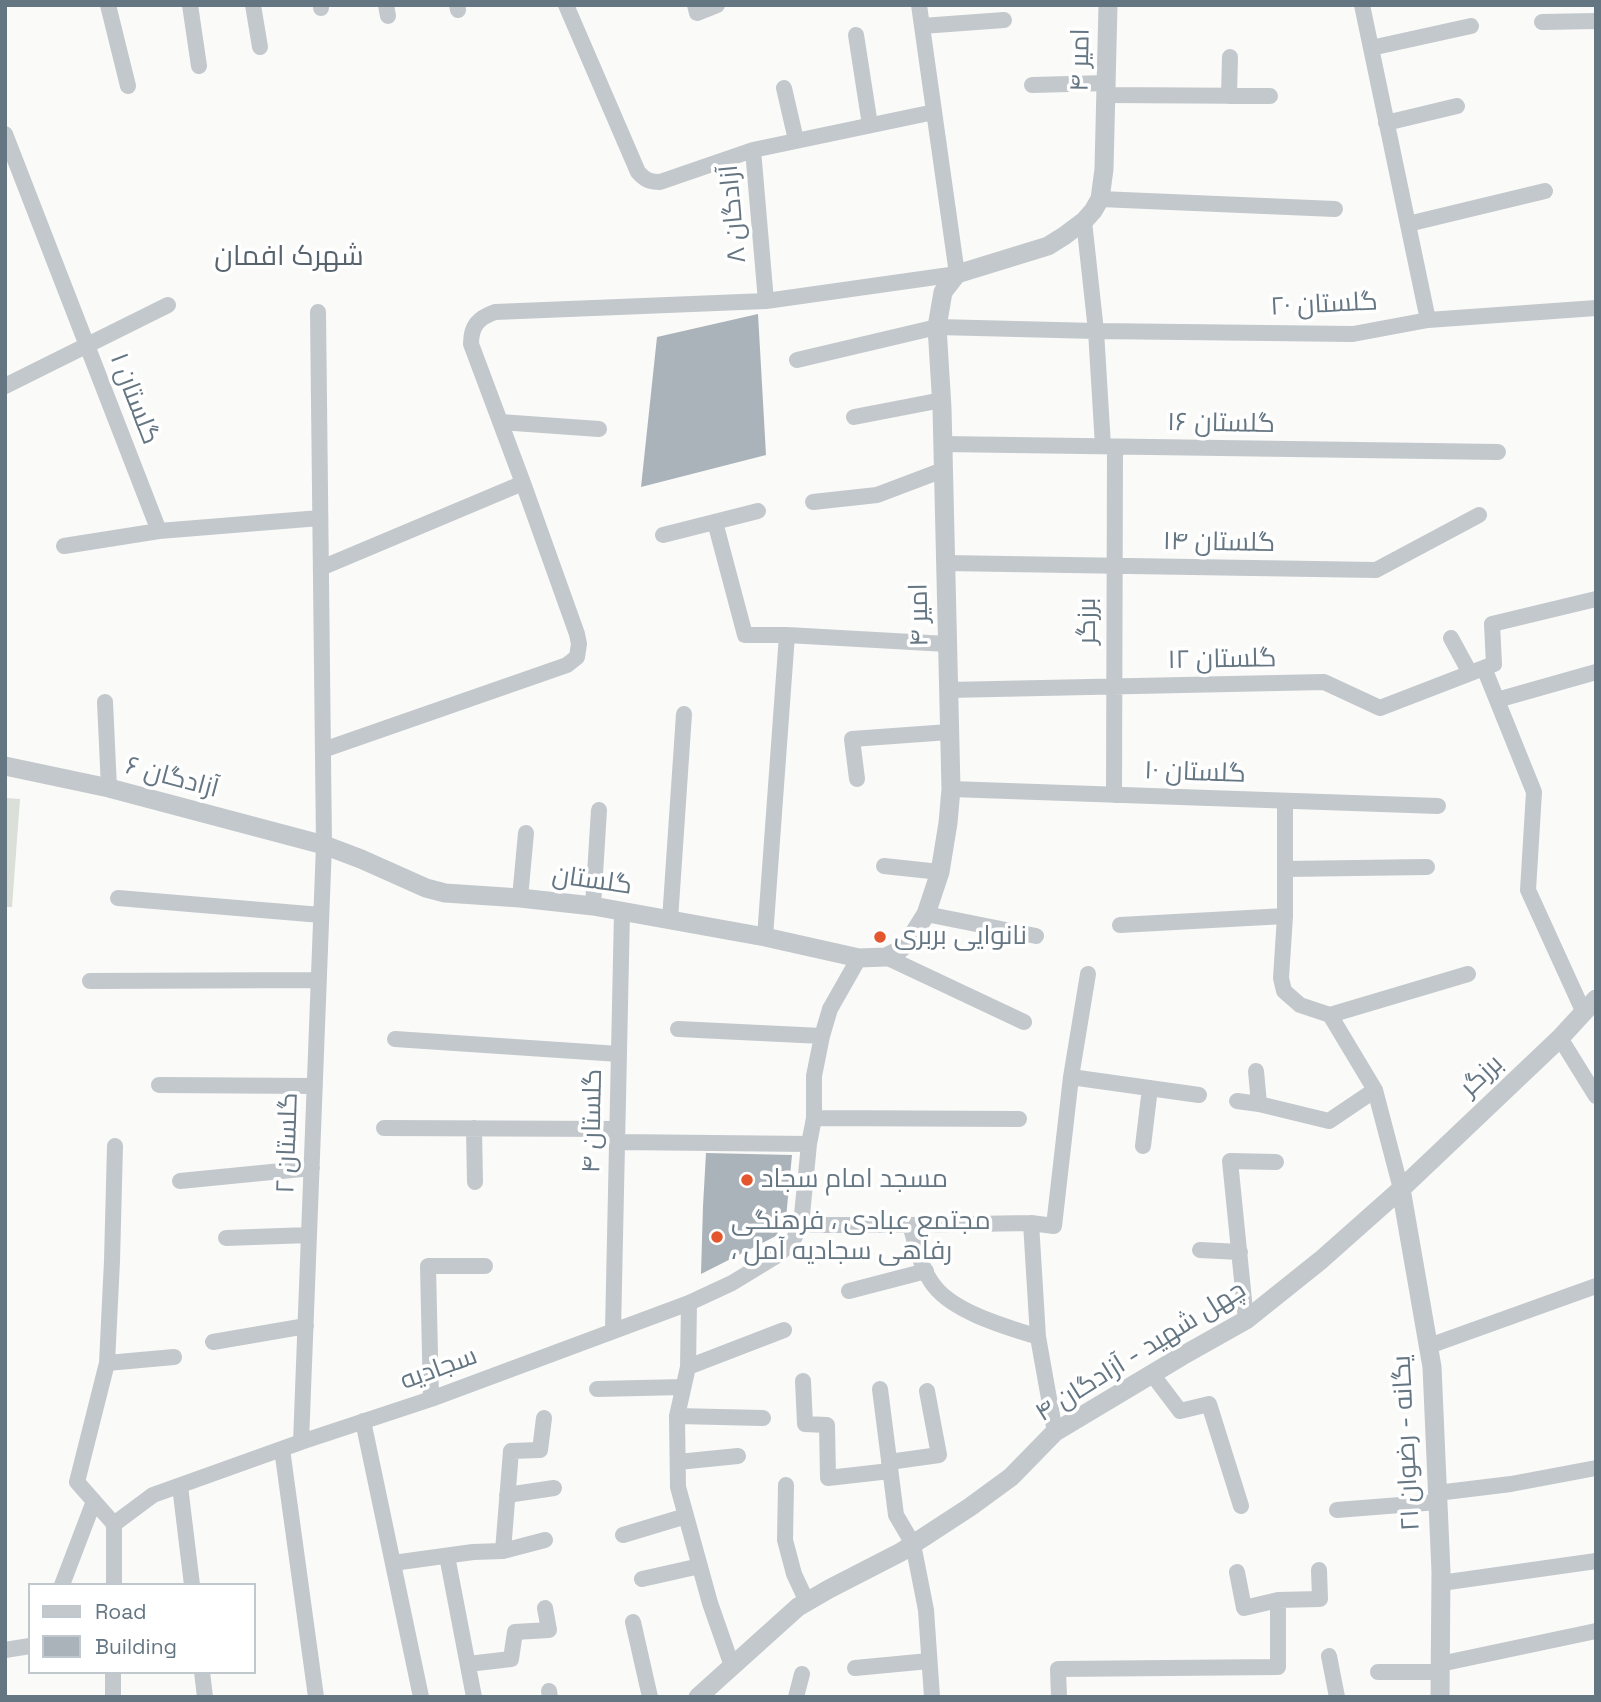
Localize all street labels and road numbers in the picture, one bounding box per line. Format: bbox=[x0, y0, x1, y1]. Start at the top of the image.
street label: امیر ۴ bbox=[1065, 28, 1097, 92]
street label: آزادگان ۸ bbox=[714, 163, 754, 265]
street label: گلستان ۲۰ bbox=[1270, 287, 1378, 323]
street label: گلستان ۱ bbox=[102, 349, 166, 449]
street label: گلستان ۱۶ bbox=[1167, 407, 1275, 441]
street label: گلستان ۱۴ bbox=[1162, 526, 1276, 560]
street label: امیر ۴ bbox=[904, 583, 936, 647]
street label: برزگر bbox=[1072, 598, 1104, 644]
street label: گلستان ۱۲ bbox=[1167, 643, 1277, 677]
street label: آزادگان ۶ bbox=[122, 751, 222, 805]
street label: گلستان ۱۰ bbox=[1144, 756, 1246, 790]
street label: گلستان bbox=[550, 860, 634, 902]
street label: برزگر bbox=[1454, 1049, 1510, 1103]
street label: گلستان ۴ bbox=[576, 1069, 610, 1173]
street label: گلستان ۲ bbox=[271, 1092, 305, 1194]
street label: چهل شهید - آزادگان ۴ bbox=[1030, 1275, 1252, 1429]
street label: سجادیه bbox=[396, 1341, 482, 1397]
street label: یگانه - رضوان ۲۱ bbox=[1387, 1354, 1427, 1532]

